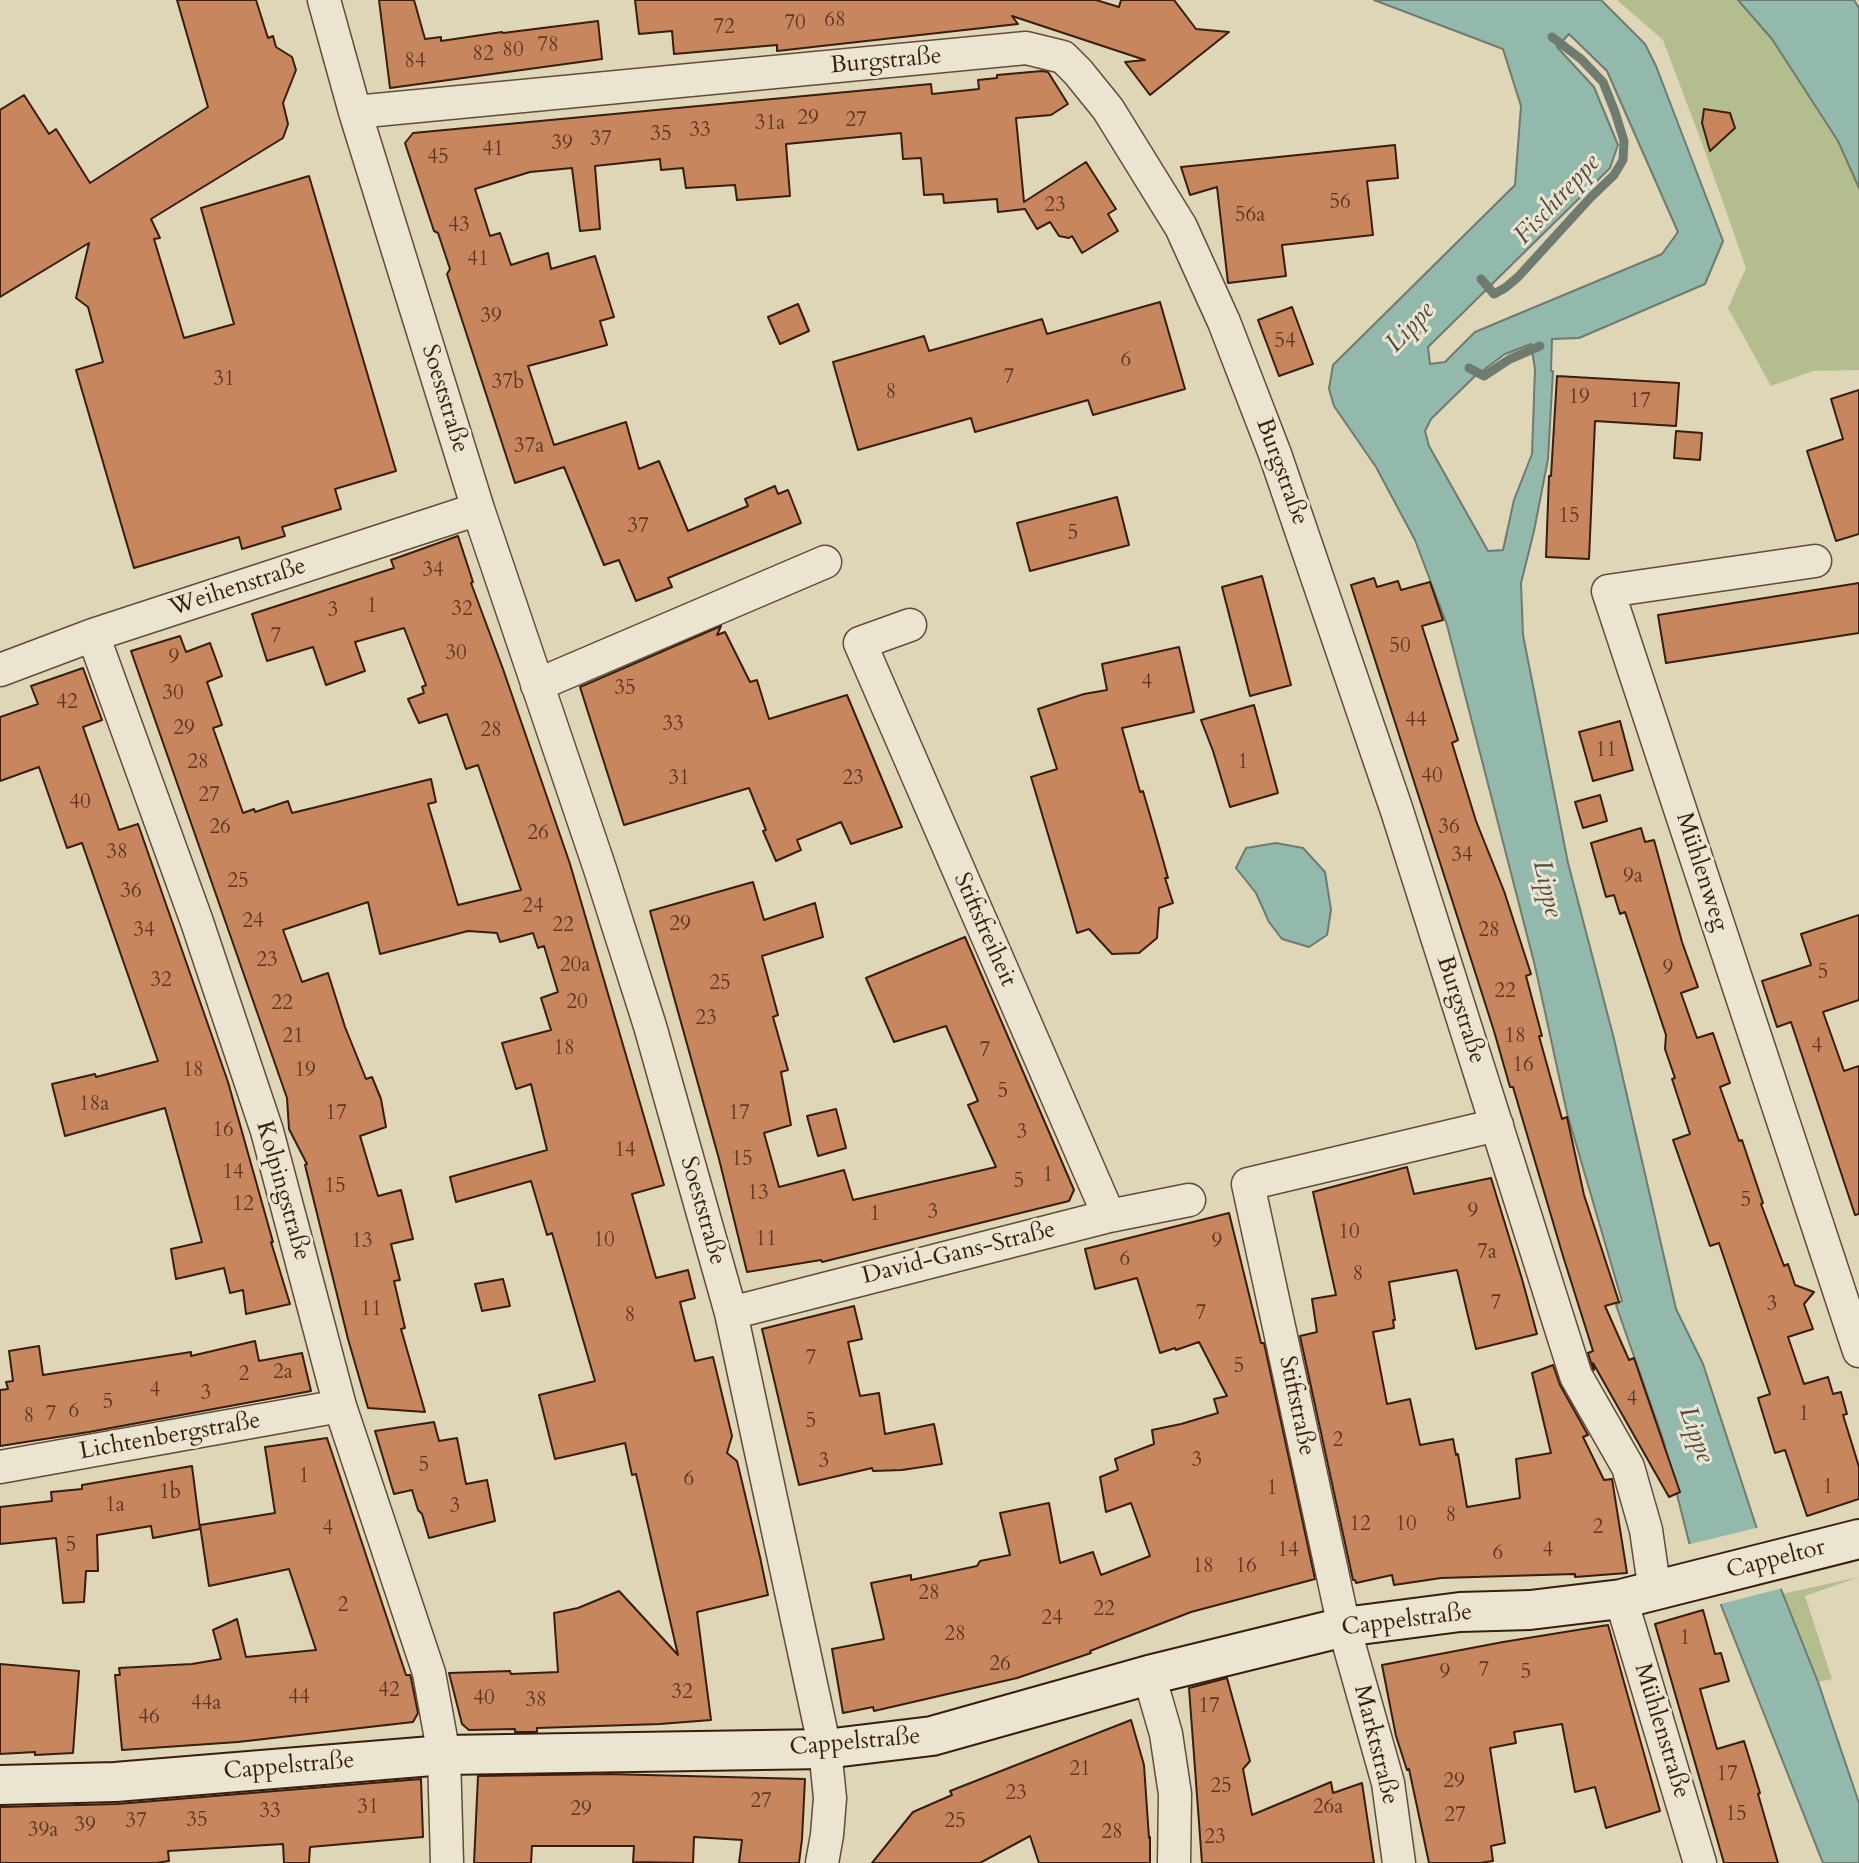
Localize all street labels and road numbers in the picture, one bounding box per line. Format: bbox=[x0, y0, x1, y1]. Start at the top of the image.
street label: Burgstraße bbox=[829, 43, 943, 81]
street label: Soeststraße bbox=[414, 342, 474, 456]
street label: Burgstraße bbox=[1248, 415, 1314, 529]
street label: Weihenstraße bbox=[166, 552, 310, 624]
street label: Mühlenweg bbox=[1668, 809, 1734, 935]
street label: Stiftsfreiheit bbox=[946, 869, 1022, 991]
street label: Burgstraße bbox=[1429, 952, 1491, 1068]
street label: Kolpingstraße bbox=[248, 1118, 316, 1264]
street label: Soeststraße bbox=[673, 1153, 731, 1269]
street label: David-Gans-Straße bbox=[860, 1216, 1058, 1292]
street label: Stiftstraße bbox=[1271, 1354, 1321, 1458]
street label: Lichtenbergstraße bbox=[77, 1407, 263, 1467]
street label: Cappeltor bbox=[1724, 1534, 1828, 1586]
street label: Cappelstraße bbox=[1340, 1599, 1474, 1643]
street label: Mühlenstraße bbox=[1627, 1660, 1695, 1802]
street label: Marktstraße bbox=[1346, 1682, 1404, 1808]
street label: Cappelstraße bbox=[788, 1723, 922, 1763]
street label: Cappelstraße bbox=[222, 1747, 356, 1787]

